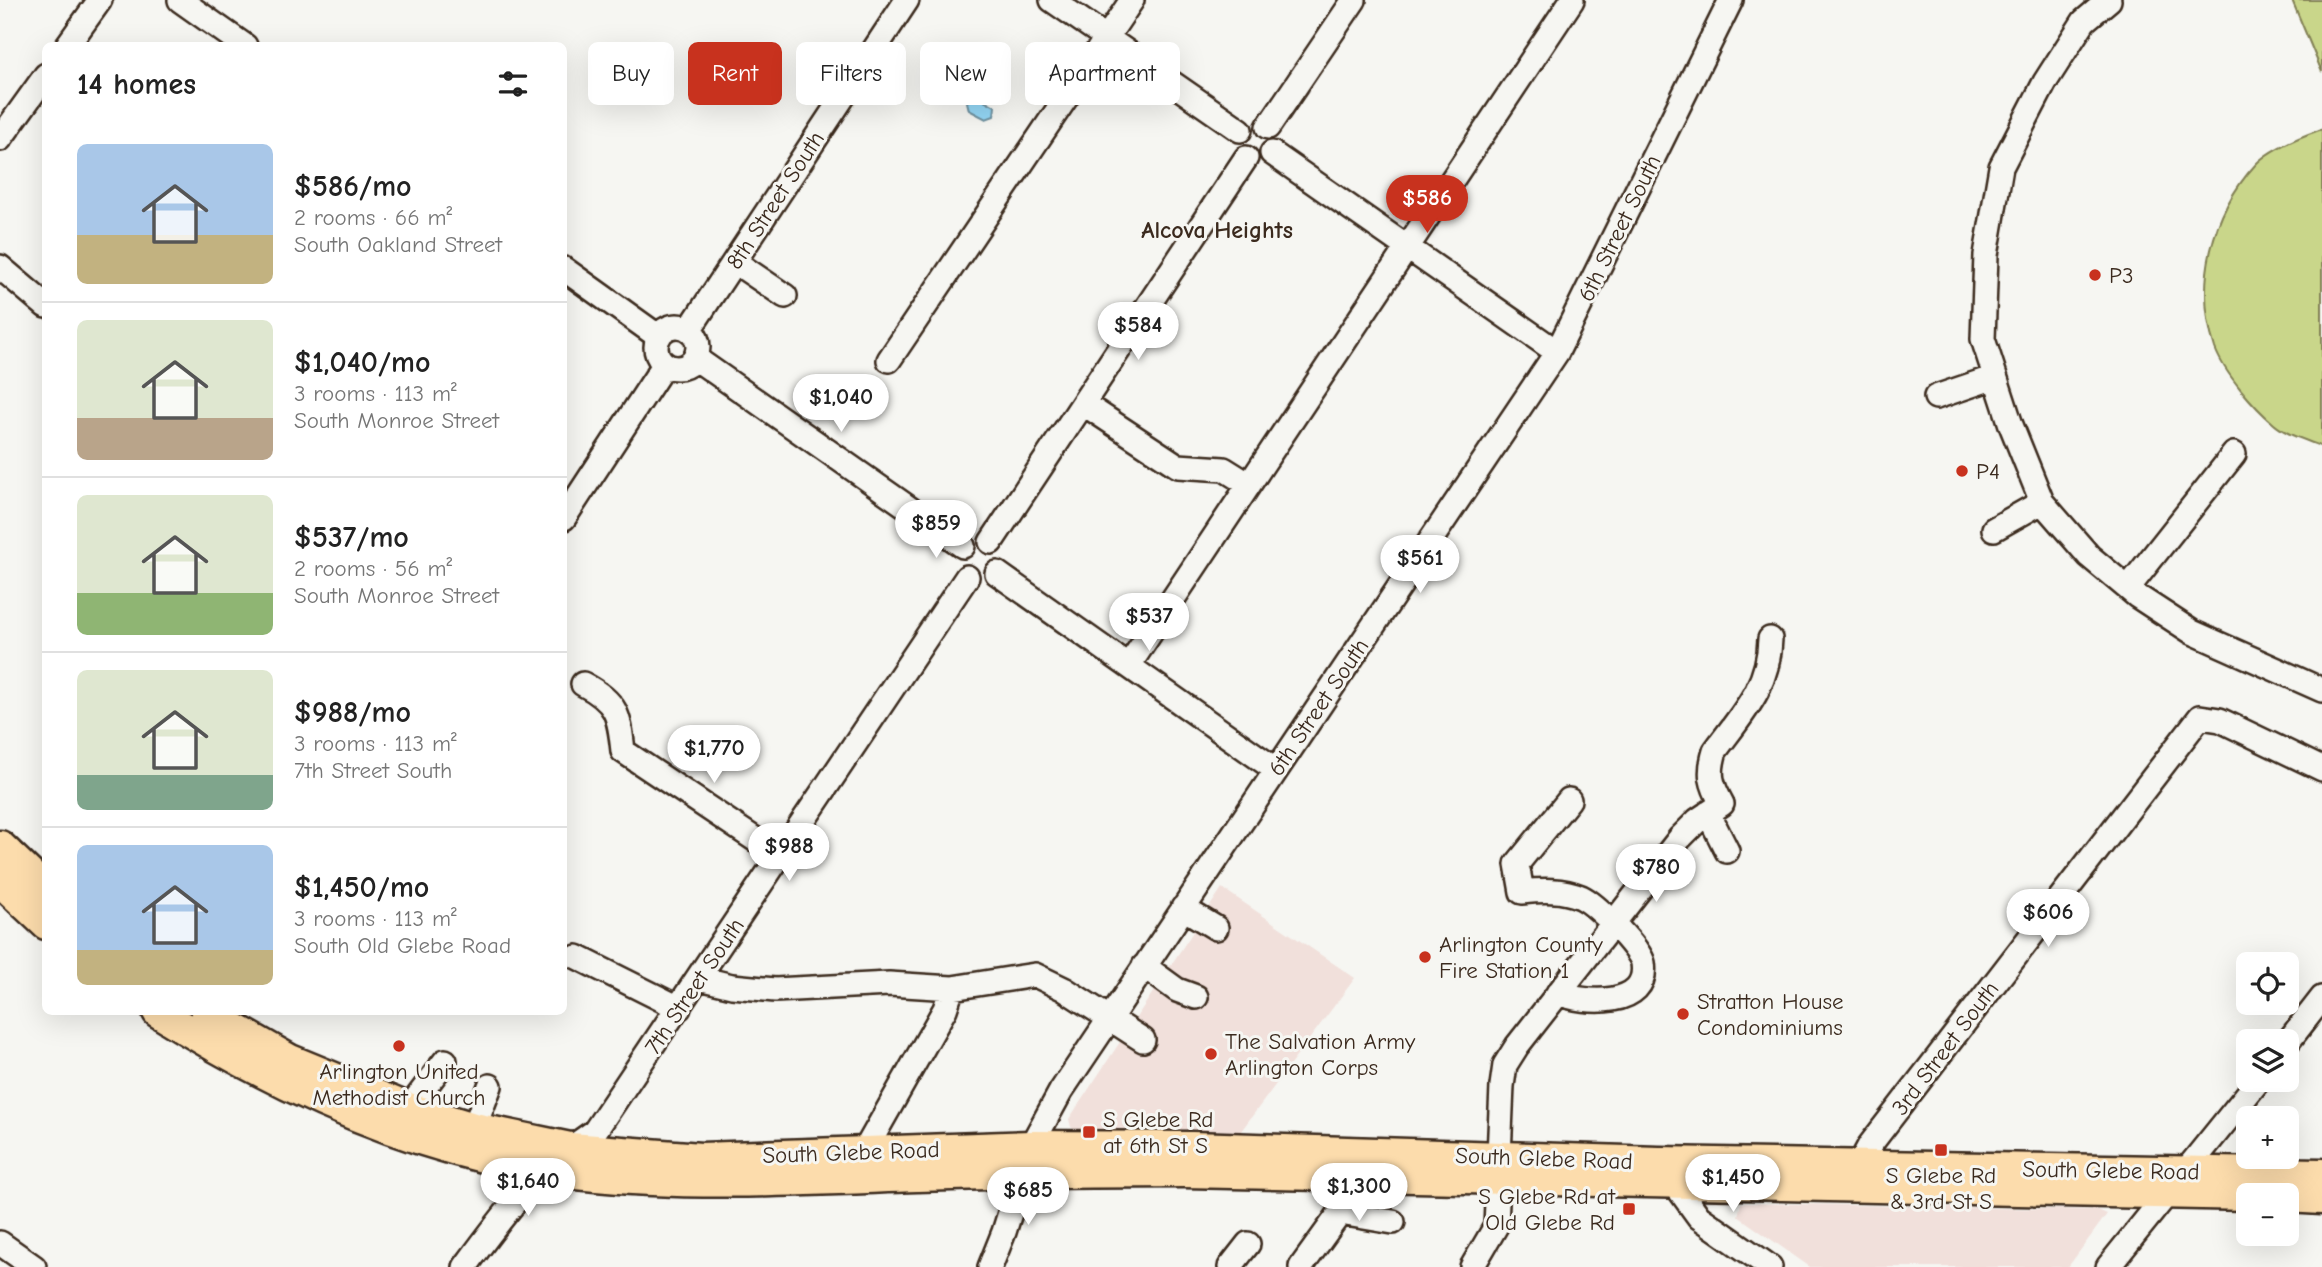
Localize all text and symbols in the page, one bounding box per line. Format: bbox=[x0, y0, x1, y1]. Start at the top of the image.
chip: Buy bbox=[588, 42, 674, 105]
chip: Rent bbox=[688, 42, 782, 105]
chip: Filters bbox=[796, 42, 906, 105]
chip: New bbox=[920, 42, 1011, 105]
chip: Apartment bbox=[1025, 42, 1180, 105]
icon: filters bbox=[494, 65, 532, 103]
text: 14 homes bbox=[77, 67, 196, 102]
street label: 8th Street South bbox=[721, 126, 830, 274]
street label: 6th Street South bbox=[1572, 150, 1667, 306]
text: $586/mo bbox=[294, 169, 412, 204]
icon: home bbox=[133, 172, 217, 256]
pin: $586 bbox=[1386, 176, 1468, 235]
text: $586 bbox=[1402, 184, 1452, 211]
text: 2 rooms · 66 m² bbox=[294, 204, 452, 231]
district label: Alcova Heights bbox=[1141, 216, 1293, 244]
text: South Oakland Street bbox=[294, 231, 502, 258]
place label: P3 bbox=[2109, 262, 2134, 289]
marker: P3 bbox=[2087, 267, 2103, 283]
pin: $584 bbox=[1097, 302, 1179, 362]
text: $584 bbox=[1114, 311, 1162, 338]
text: $1,040/mo bbox=[294, 345, 431, 380]
icon: home bbox=[133, 348, 217, 432]
pin: $1,040 bbox=[784, 374, 898, 434]
text: 3 rooms · 113 m² bbox=[294, 380, 457, 407]
text: $1,040 bbox=[809, 383, 873, 410]
text: South Monroe Street bbox=[294, 407, 499, 434]
place label: P4 bbox=[1976, 458, 2000, 485]
marker: P4 bbox=[1954, 463, 1970, 479]
pin: $859 bbox=[895, 500, 977, 560]
text: $859 bbox=[911, 509, 961, 536]
text: $537/mo bbox=[294, 520, 409, 555]
icon: home bbox=[133, 523, 217, 607]
pin: $561 bbox=[1379, 536, 1461, 595]
text: $561 bbox=[1396, 544, 1444, 571]
text: 2 rooms · 56 m² bbox=[294, 555, 452, 582]
text: South Monroe Street bbox=[294, 582, 499, 609]
pin: $537 bbox=[1108, 594, 1190, 653]
text: $537 bbox=[1125, 602, 1173, 629]
street label: 6th Street South bbox=[1263, 633, 1374, 781]
text: $988/mo bbox=[294, 695, 411, 730]
icon: home bbox=[133, 698, 217, 782]
pin: $1,770 bbox=[657, 726, 771, 785]
text: 3 rooms · 113 m² bbox=[294, 730, 457, 757]
text: $1,770 bbox=[683, 734, 745, 761]
text: 7th Street South bbox=[294, 757, 452, 784]
pin: $988 bbox=[748, 824, 830, 883]
text: $988 bbox=[764, 832, 814, 859]
pin: $780 bbox=[1615, 844, 1697, 904]
text: $780 bbox=[1632, 853, 1680, 880]
text: $1,450/mo bbox=[294, 870, 429, 905]
icon: home bbox=[133, 873, 217, 957]
pin: $606 bbox=[2007, 890, 2089, 949]
text: $606 bbox=[2022, 898, 2074, 925]
text: 3 rooms · 113 m² bbox=[294, 905, 457, 932]
street label: 7th Street South bbox=[639, 913, 750, 1059]
place label: Arlington County Fire Station 1 bbox=[1439, 931, 1603, 984]
text: South Old Glebe Road bbox=[294, 932, 511, 959]
marker: Arlington County Fire Station 1 bbox=[1417, 949, 1433, 965]
map controls bbox=[2236, 952, 2299, 1246]
button: locate bbox=[2236, 952, 2299, 1015]
street label: 3rd Street South bbox=[1886, 976, 2005, 1121]
place label: Stratton House Condominiums bbox=[1697, 988, 1843, 1041]
marker: Stratton House Condominiums bbox=[1675, 1006, 1691, 1022]
place label: The Salvation Army Arlington Corps bbox=[1225, 1028, 1416, 1081]
button: layers bbox=[2236, 1029, 2299, 1092]
marker: Arlington United Methodist Church bbox=[391, 1038, 407, 1054]
marker: The Salvation Army Arlington Corps bbox=[1203, 1046, 1219, 1062]
place label: Arlington United Methodist Church bbox=[312, 1058, 486, 1111]
place label: S Glebe Rd at 6th St S bbox=[1103, 1106, 1214, 1159]
button: + bbox=[2236, 1106, 2299, 1169]
marker: S Glebe Rd at 6th St S bbox=[1081, 1124, 1097, 1140]
street label: South Glebe Road bbox=[762, 1136, 940, 1169]
street label: South Glebe Road bbox=[1455, 1142, 1633, 1175]
marker: S Glebe Rd & 3rd St S bbox=[1933, 1142, 1949, 1158]
pin: $1,450 bbox=[1676, 1154, 1790, 1214]
street label: South Glebe Road bbox=[2022, 1155, 2200, 1186]
pin: $1,640 bbox=[471, 1158, 585, 1218]
place label: S Glebe Rd & 3rd St S bbox=[1886, 1162, 1996, 1215]
text: $1,450 bbox=[1701, 1163, 1765, 1190]
pin: $1,300 bbox=[1302, 1164, 1416, 1223]
text: $1,640 bbox=[496, 1167, 560, 1194]
pin: $685 bbox=[987, 1168, 1069, 1227]
text: $1,300 bbox=[1327, 1172, 1391, 1199]
text: $685 bbox=[1003, 1176, 1053, 1203]
place label: S Glebe Rd at Old Glebe Rd bbox=[1478, 1183, 1616, 1236]
button: − bbox=[2236, 1183, 2299, 1246]
marker: S Glebe Rd at Old Glebe Rd bbox=[1621, 1201, 1637, 1217]

